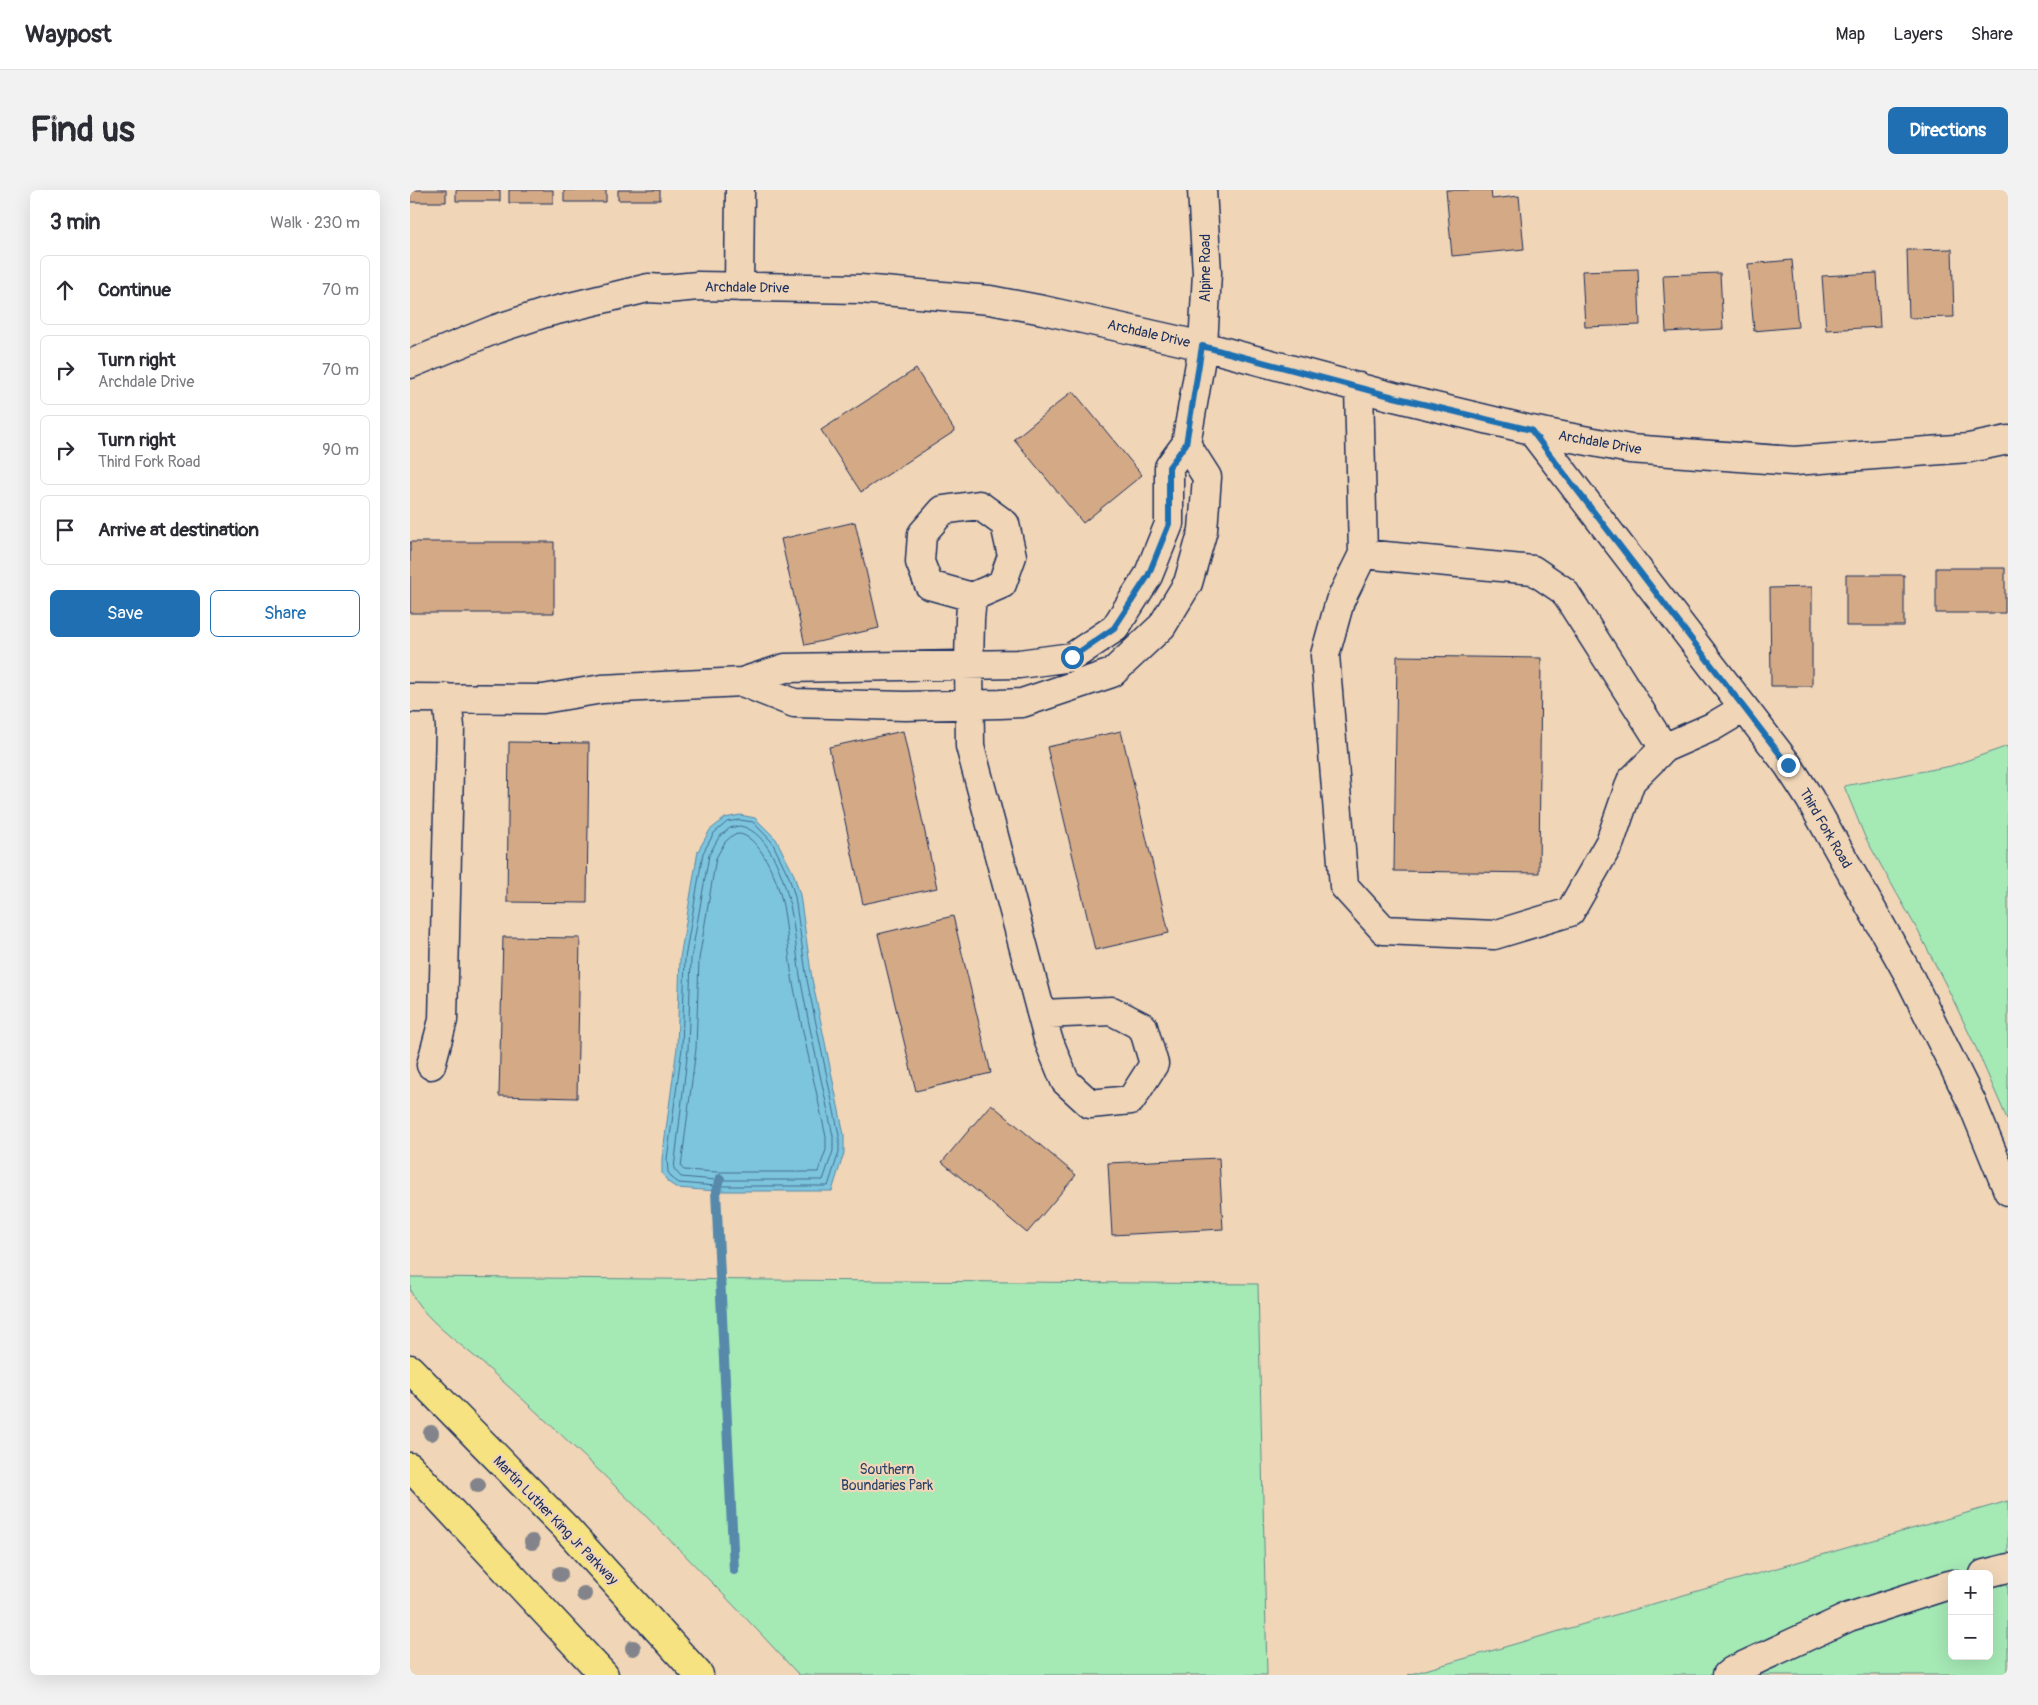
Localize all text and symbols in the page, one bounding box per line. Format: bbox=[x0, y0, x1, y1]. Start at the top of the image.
text: Waypost bbox=[25, 20, 112, 49]
text: Map bbox=[1836, 23, 1865, 46]
text: Layers bbox=[1893, 23, 1943, 46]
text: Share bbox=[1971, 23, 2013, 46]
button: Directions bbox=[1888, 107, 2008, 154]
text: Find us bbox=[30, 108, 135, 152]
text: 3 min bbox=[50, 209, 100, 236]
text: Walk · 230 m bbox=[270, 213, 360, 233]
street label: Alpine Road bbox=[1197, 234, 1214, 302]
icon: ahead bbox=[51, 276, 79, 304]
text: Continue bbox=[98, 278, 171, 302]
street label: Archdale Drive bbox=[705, 278, 789, 297]
text: 70 m bbox=[322, 280, 359, 300]
street label: Archdale Drive bbox=[1106, 316, 1192, 351]
text: Turn right bbox=[98, 348, 176, 372]
icon: right bbox=[51, 356, 79, 384]
text: 70 m bbox=[322, 360, 359, 380]
text: Archdale Drive bbox=[98, 372, 194, 392]
street label: Archdale Drive bbox=[1557, 427, 1643, 458]
text: Turn right bbox=[98, 428, 176, 452]
icon: right bbox=[51, 436, 79, 464]
text: 90 m bbox=[322, 440, 359, 460]
text: Third Fork Road bbox=[98, 452, 201, 472]
icon: arrive bbox=[51, 516, 79, 544]
text: Arrive at destination bbox=[98, 518, 259, 542]
button: Save bbox=[50, 590, 200, 637]
button: Share bbox=[210, 590, 360, 637]
route start bbox=[1061, 646, 1084, 669]
route end bbox=[1777, 754, 1800, 777]
street label: Third Fork Road bbox=[1796, 785, 1855, 871]
street label: Martin Luther King Jr Parkway bbox=[490, 1452, 622, 1588]
park label: Southern Boundaries Park bbox=[841, 1461, 933, 1494]
map controls bbox=[1948, 1570, 1993, 1660]
button: + bbox=[1948, 1570, 1993, 1615]
button: − bbox=[1948, 1615, 1993, 1660]

